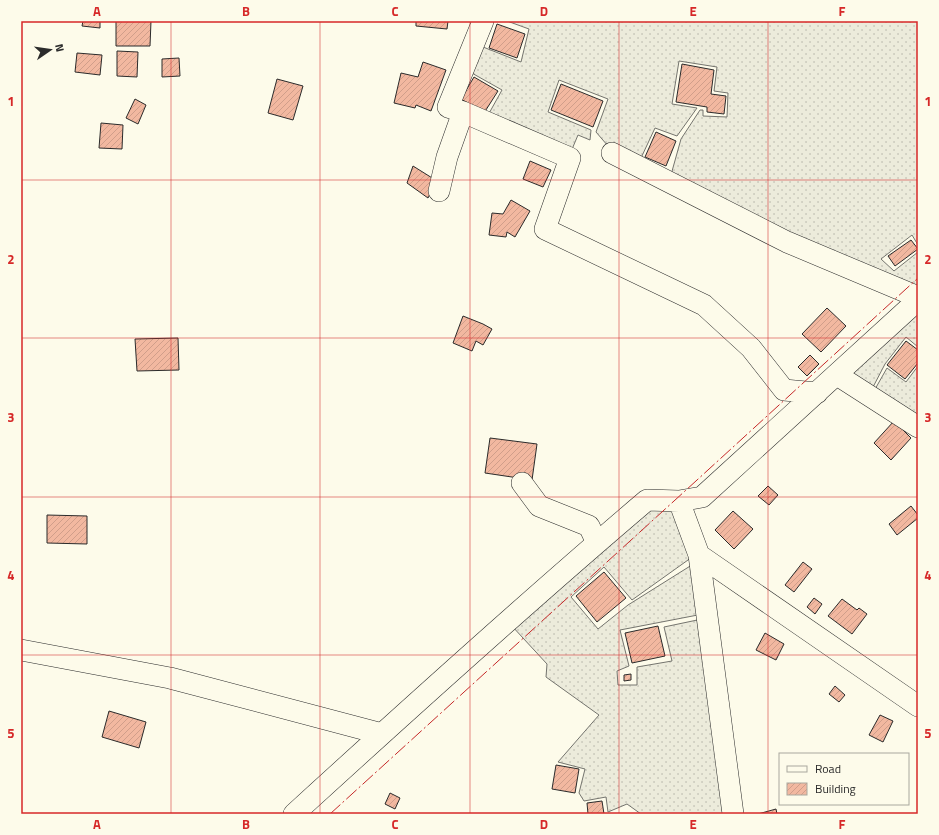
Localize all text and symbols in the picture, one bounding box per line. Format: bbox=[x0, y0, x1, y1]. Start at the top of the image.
text: A bbox=[93, 1, 101, 21]
text: B bbox=[242, 1, 250, 21]
text: C bbox=[391, 1, 399, 21]
text: D bbox=[540, 1, 548, 21]
text: E bbox=[689, 1, 697, 21]
text: F bbox=[839, 1, 846, 21]
north arrow bbox=[30, 30, 70, 70]
text: N bbox=[51, 42, 68, 53]
text: 1 bbox=[7, 91, 15, 111]
text: 1 bbox=[924, 91, 932, 111]
text: 2 bbox=[7, 249, 15, 269]
text: 2 bbox=[924, 249, 932, 269]
text: 3 bbox=[7, 407, 15, 427]
text: 3 bbox=[924, 407, 932, 427]
text: 4 bbox=[7, 565, 15, 585]
text: 4 bbox=[924, 565, 932, 585]
text: 5 bbox=[7, 723, 15, 743]
text: 5 bbox=[924, 723, 932, 743]
legend bbox=[779, 753, 909, 805]
text: Road bbox=[815, 759, 841, 778]
text: Building bbox=[815, 779, 856, 798]
text: A bbox=[93, 814, 101, 834]
text: B bbox=[242, 814, 250, 834]
text: C bbox=[391, 814, 399, 834]
text: D bbox=[540, 814, 548, 834]
text: E bbox=[689, 814, 697, 834]
text: F bbox=[839, 814, 846, 834]

